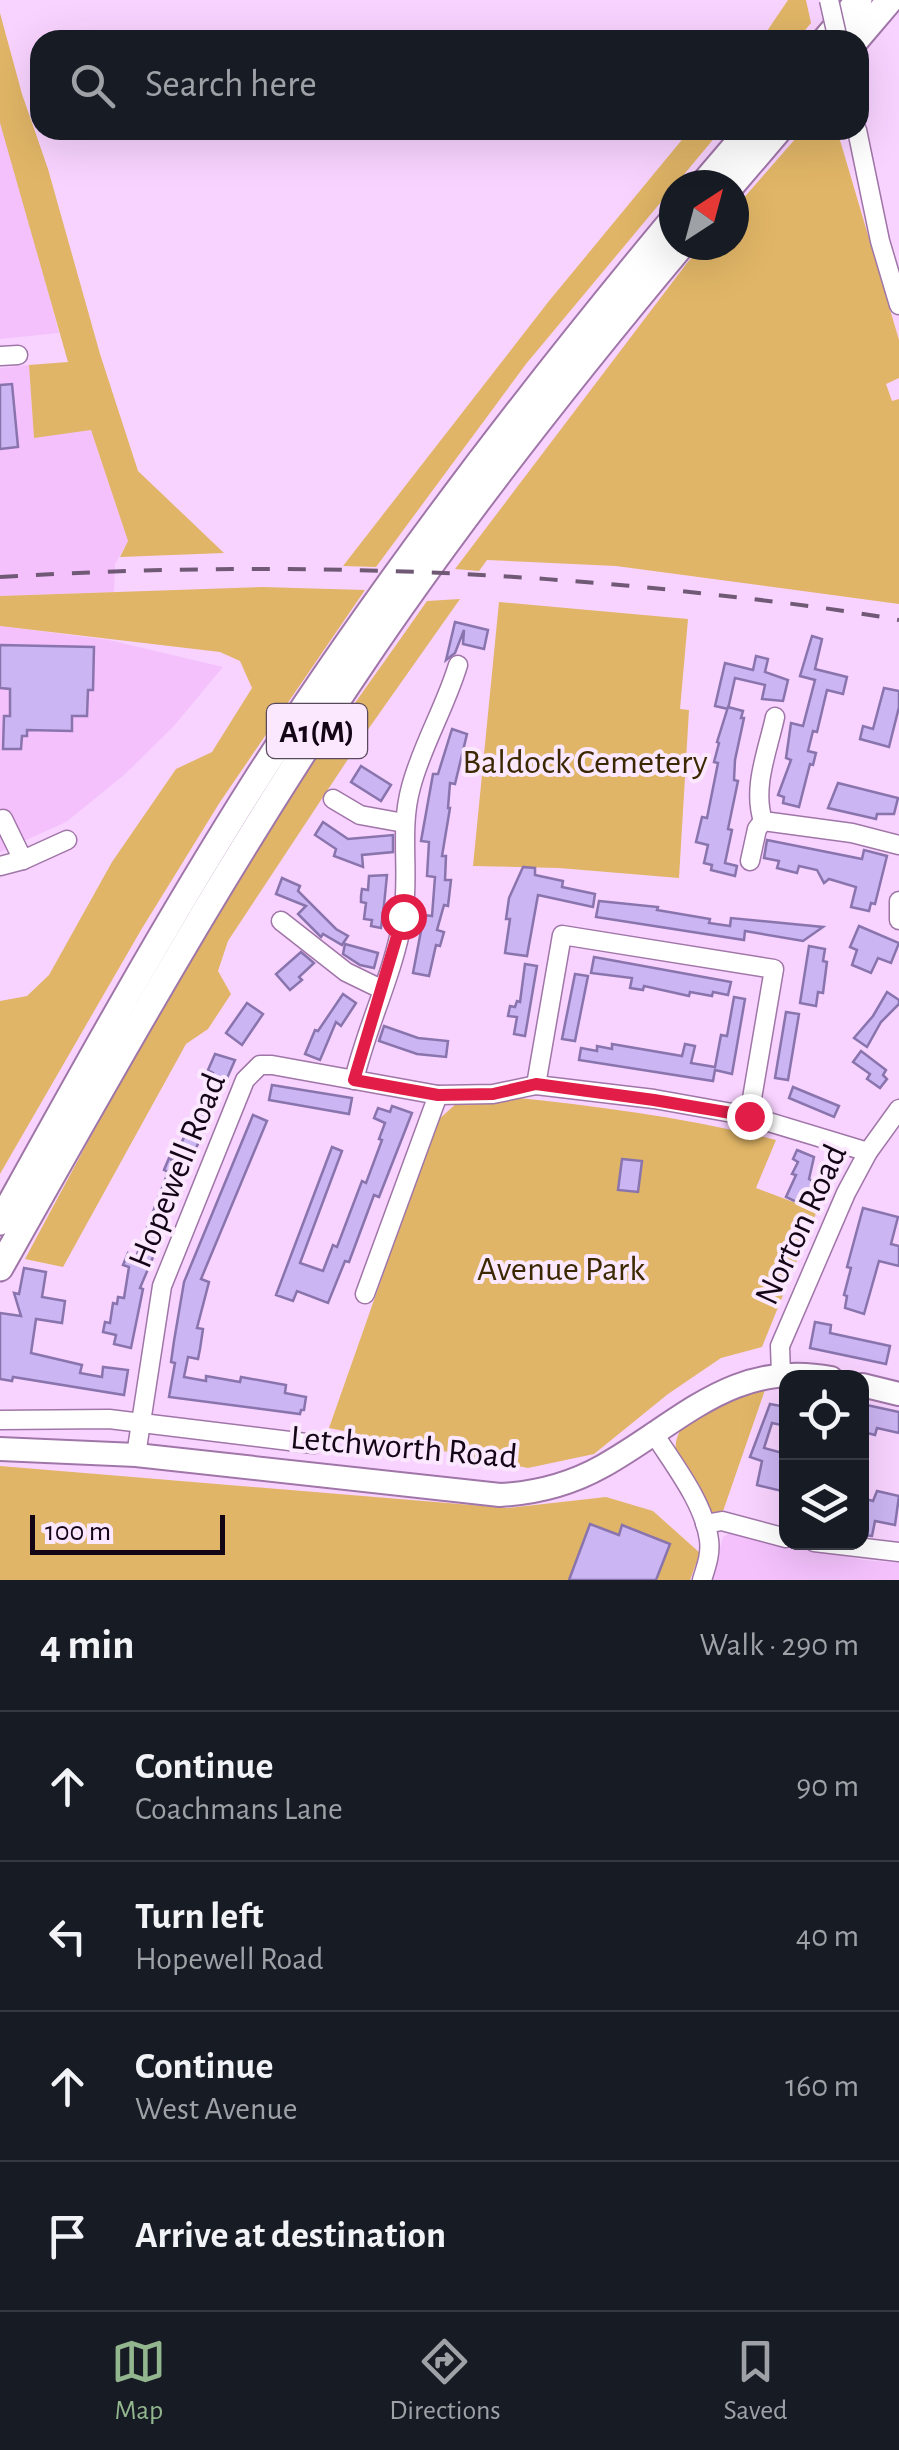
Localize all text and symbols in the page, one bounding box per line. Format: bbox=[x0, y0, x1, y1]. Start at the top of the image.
search box bbox=[30, 30, 869, 140]
icon: search bbox=[65, 58, 120, 113]
text: Search here bbox=[145, 66, 317, 104]
north arrow bbox=[659, 170, 749, 260]
road number: A1(M) bbox=[267, 704, 367, 758]
park label: Baldock Cemetery bbox=[462, 745, 708, 780]
route start bbox=[381, 894, 427, 940]
street label: Hopewell Road bbox=[123, 1068, 232, 1273]
route end bbox=[727, 1094, 773, 1140]
street label: Norton Road bbox=[749, 1139, 854, 1310]
park label: Avenue Park bbox=[477, 1252, 645, 1287]
map controls bbox=[779, 1370, 869, 1550]
button: locate bbox=[779, 1370, 869, 1460]
street label: Letchworth Road bbox=[289, 1420, 519, 1475]
button: layers bbox=[779, 1460, 869, 1550]
scale bar bbox=[30, 1510, 225, 1554]
text: 100 m bbox=[45, 1518, 111, 1546]
text: 4 min bbox=[40, 1624, 135, 1666]
text: Walk · 290 m bbox=[700, 1629, 859, 1661]
text: Continue bbox=[135, 1748, 273, 1786]
icon: ahead bbox=[40, 1759, 95, 1814]
text: 90 m bbox=[796, 1770, 859, 1802]
text: Coachmans Lane bbox=[135, 1793, 343, 1825]
text: Turn left bbox=[135, 1898, 263, 1936]
icon: left bbox=[40, 1909, 95, 1964]
text: 40 m bbox=[796, 1920, 859, 1952]
text: Hopewell Road bbox=[135, 1943, 324, 1975]
text: Continue bbox=[135, 2048, 273, 2086]
icon: ahead bbox=[40, 2059, 95, 2114]
text: 160 m bbox=[785, 2070, 859, 2102]
text: West Avenue bbox=[135, 2093, 298, 2125]
icon: arrive bbox=[40, 2209, 95, 2264]
text: Arrive at destination bbox=[135, 2217, 446, 2255]
tab: Map bbox=[111, 2334, 166, 2428]
tab: Directions bbox=[389, 2334, 501, 2428]
tab: Saved bbox=[724, 2334, 788, 2428]

